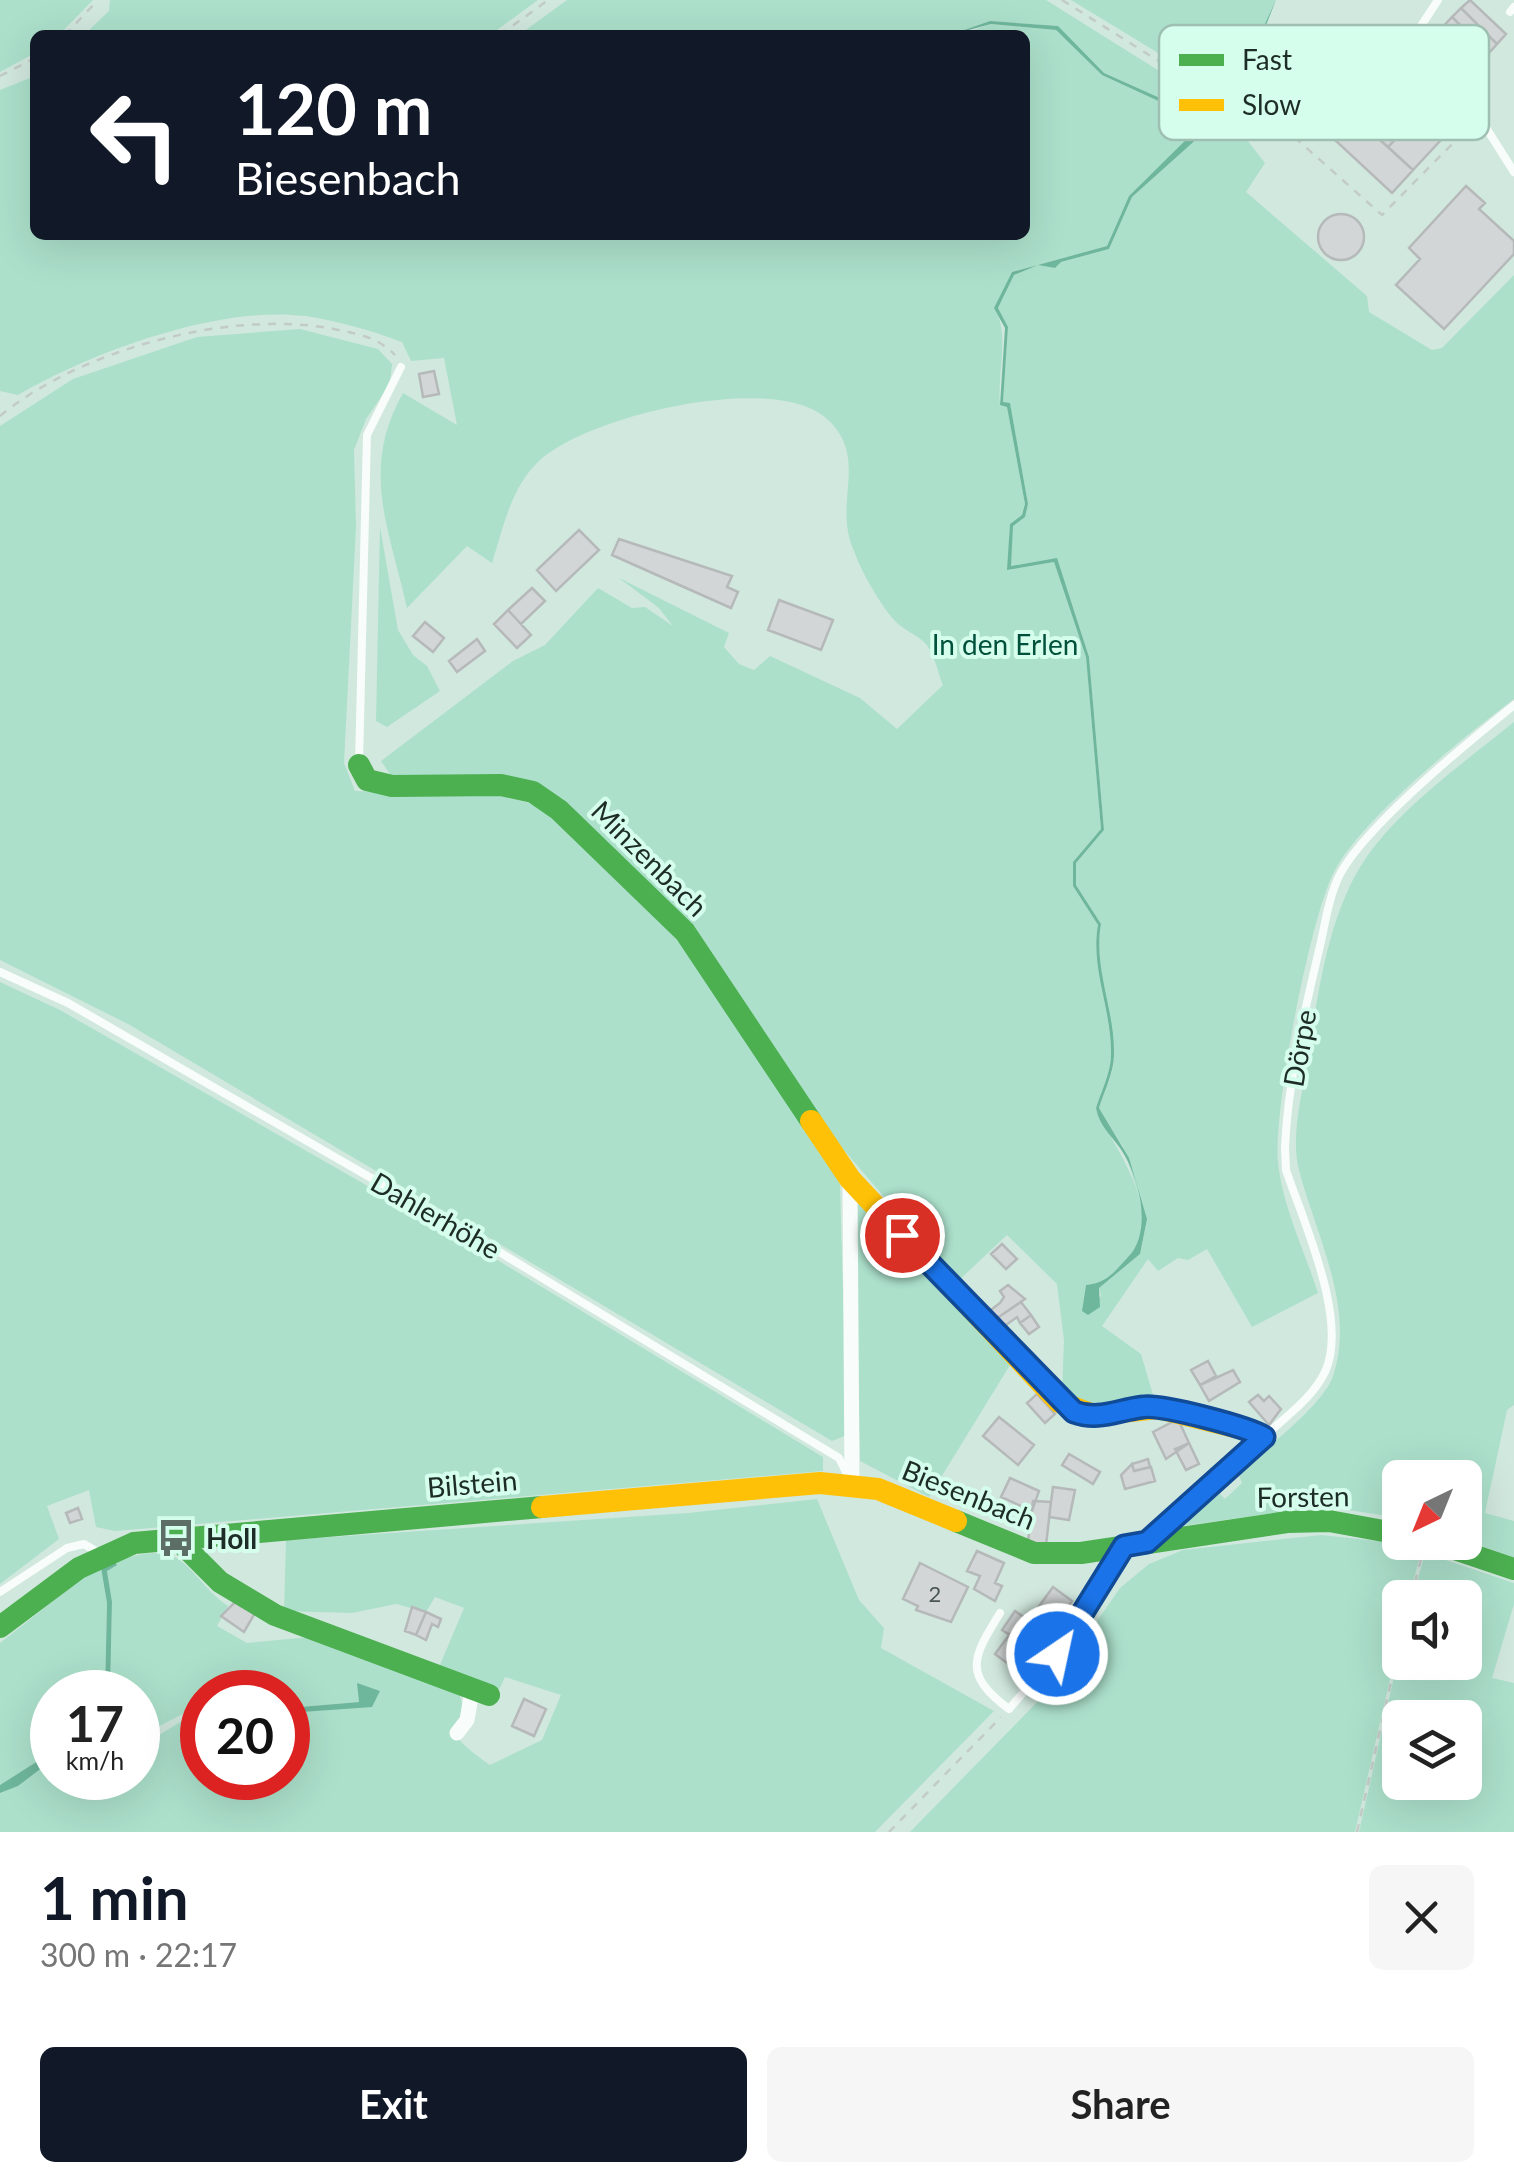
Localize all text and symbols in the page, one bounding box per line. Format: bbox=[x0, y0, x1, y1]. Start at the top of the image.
legend bbox=[1159, 25, 1489, 140]
text: Fast bbox=[1242, 42, 1292, 76]
text: 120 m bbox=[235, 66, 432, 150]
icon: left bbox=[70, 70, 200, 200]
text: Slow bbox=[1242, 87, 1301, 121]
text: Biesenbach bbox=[235, 151, 461, 205]
park label: In den Erlen bbox=[932, 627, 1078, 661]
street label: Minzenbach bbox=[585, 793, 715, 923]
street label: Dörpe bbox=[1276, 1007, 1322, 1089]
street label: Dahlerhöhe bbox=[365, 1164, 507, 1266]
pin bbox=[860, 1193, 945, 1278]
icon: arrive bbox=[875, 1208, 930, 1263]
street label: Biesenbach bbox=[898, 1452, 1040, 1536]
north arrow bbox=[1382, 1460, 1482, 1560]
map controls bbox=[1382, 1460, 1482, 1800]
street label: Bilstein bbox=[426, 1462, 518, 1504]
street label: Forsten bbox=[1256, 1478, 1350, 1514]
bus stop icon: Holl bbox=[155, 1517, 197, 1559]
place label: Holl bbox=[206, 1521, 257, 1555]
house number: 2 bbox=[929, 1580, 941, 1607]
button: sound bbox=[1382, 1580, 1482, 1680]
position arrow bbox=[1005, 1602, 1109, 1706]
speed limit sign: 20 bbox=[180, 1670, 310, 1800]
text: 17 bbox=[66, 1693, 124, 1753]
button: layers bbox=[1382, 1700, 1482, 1800]
text: km/h bbox=[66, 1745, 124, 1775]
text: 1 min bbox=[40, 1861, 189, 1933]
button: close bbox=[1369, 1865, 1474, 1970]
text: 300 m · 22:17 bbox=[40, 1935, 237, 1974]
button: Exit bbox=[40, 2047, 747, 2162]
button: Share bbox=[767, 2047, 1474, 2162]

